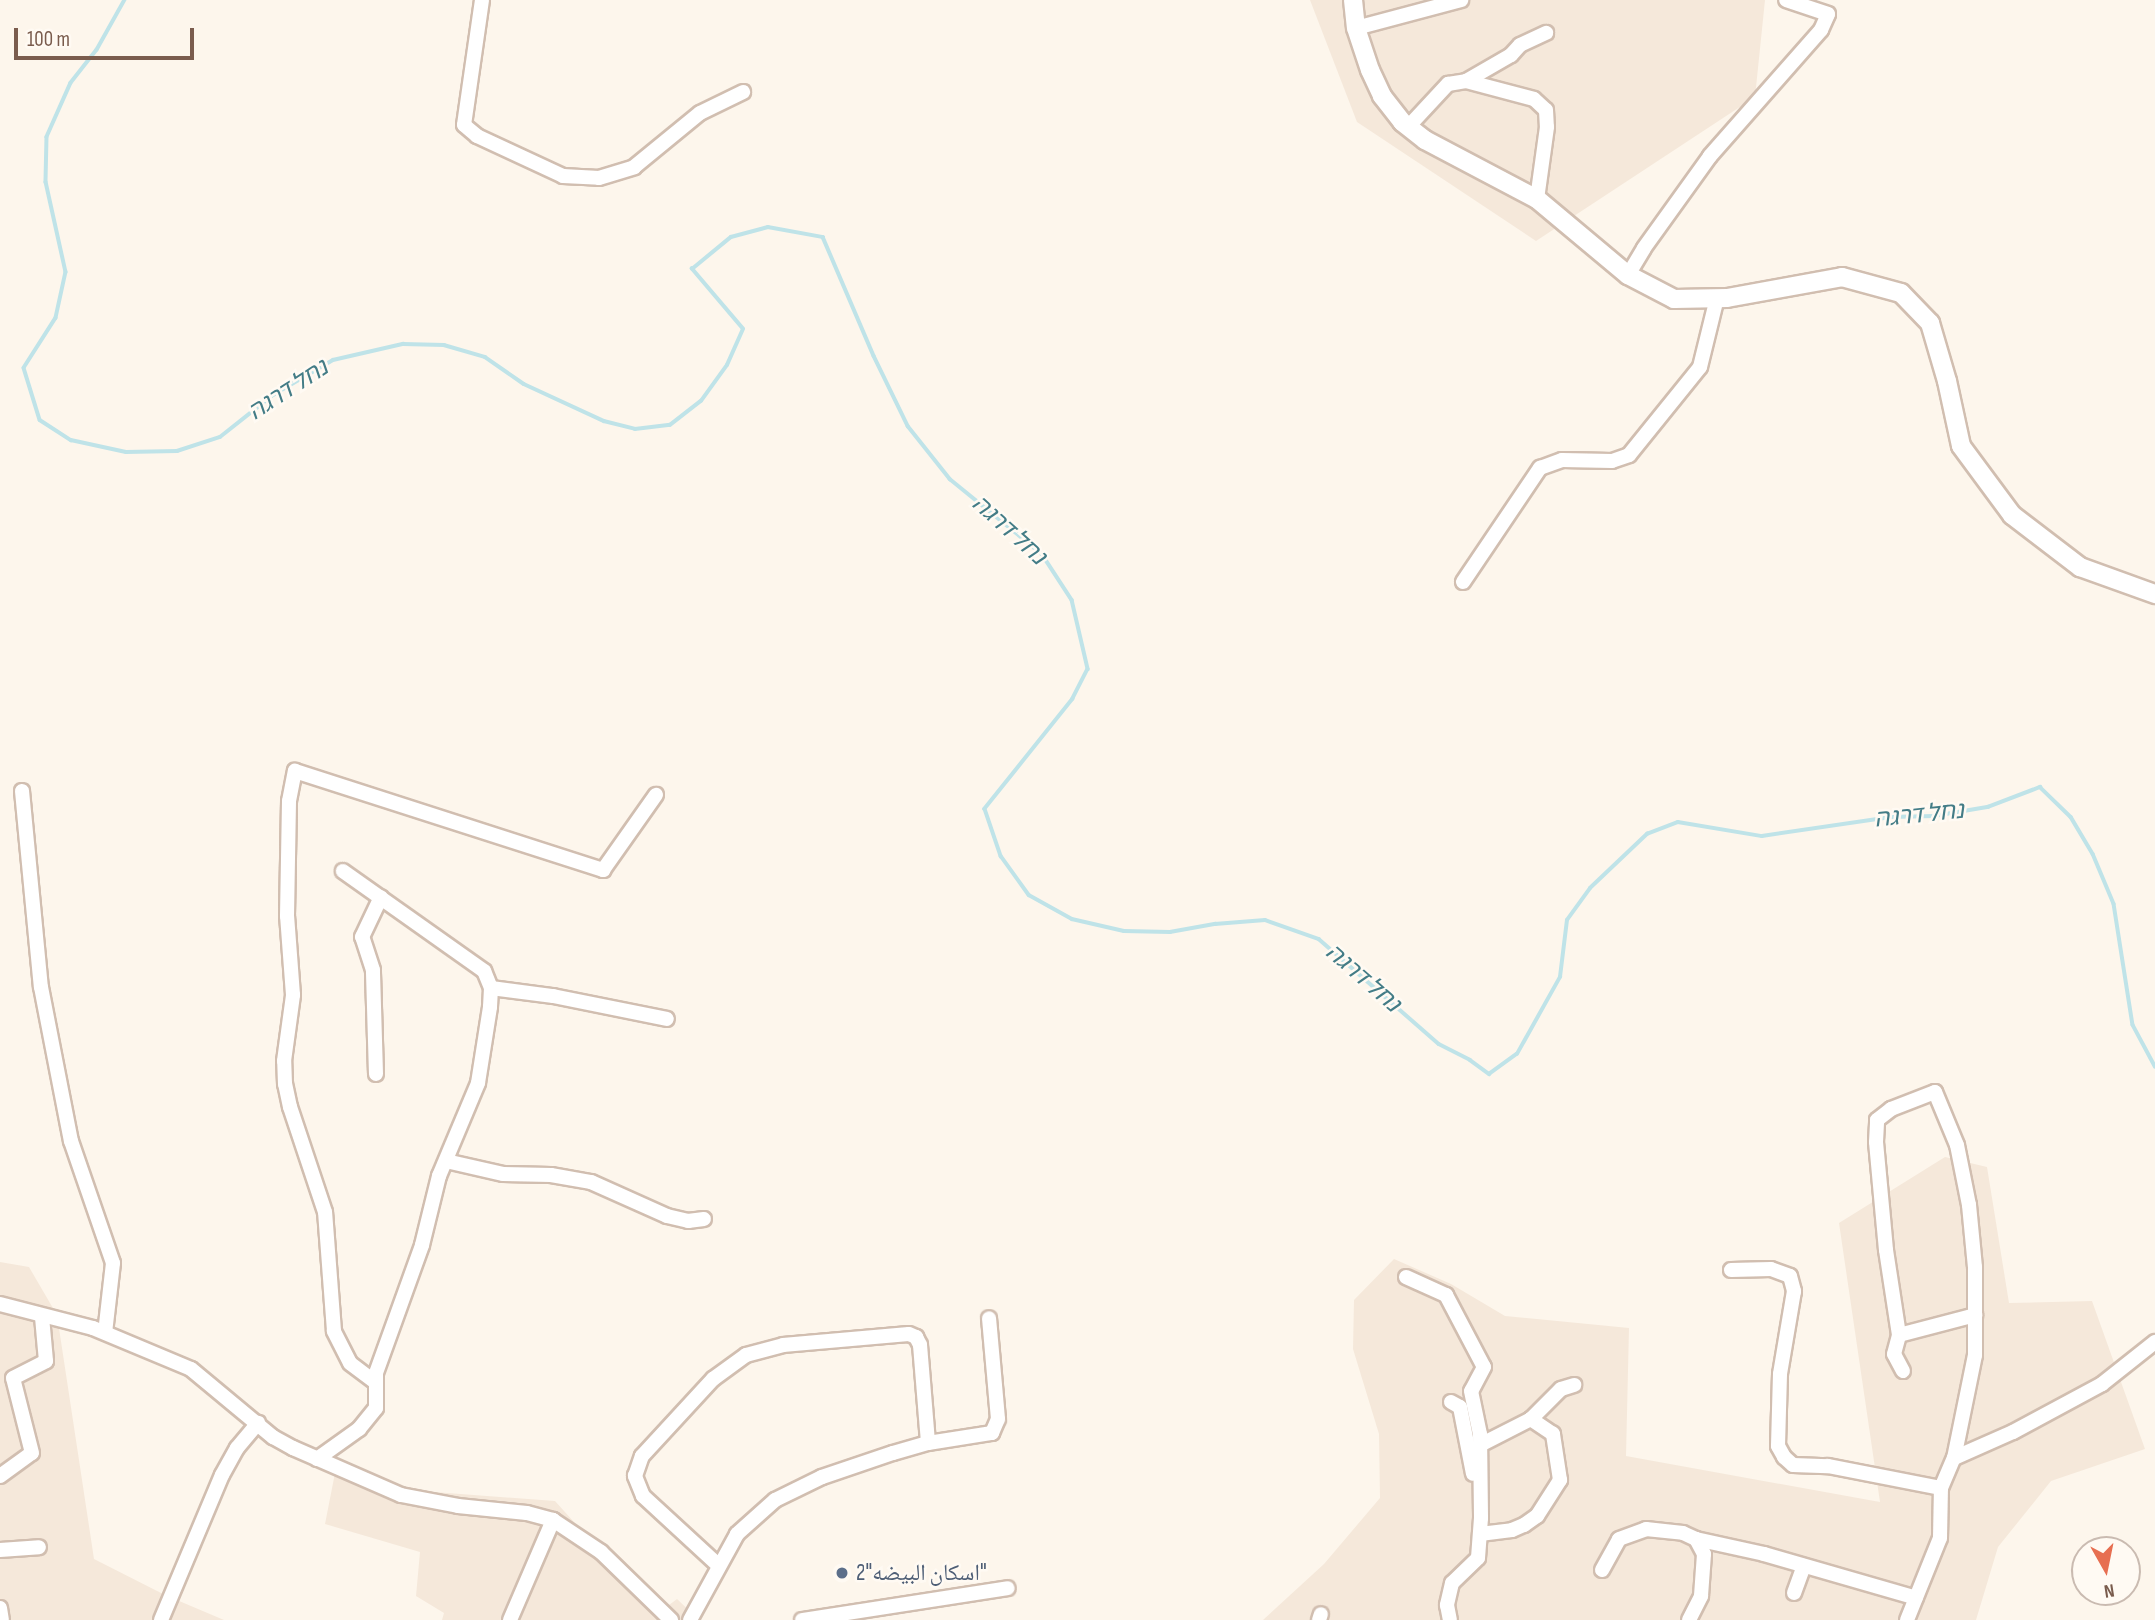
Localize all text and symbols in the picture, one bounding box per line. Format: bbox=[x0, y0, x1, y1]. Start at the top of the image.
scale bar bbox=[18, 14, 198, 58]
text: 100 m bbox=[27, 27, 70, 52]
water label: נחל דרגה bbox=[242, 353, 334, 427]
water label: נחל דרגה bbox=[966, 489, 1052, 571]
water label: נחל דרגה bbox=[1873, 796, 1965, 834]
water label: נחל דרגה bbox=[1320, 938, 1406, 1018]
north arrow bbox=[2071, 1536, 2141, 1606]
place label: اسكان البيضه"2" bbox=[856, 1559, 987, 1587]
marker: اسكان البيضه"2" bbox=[834, 1565, 850, 1581]
text: N bbox=[2102, 1578, 2116, 1602]

